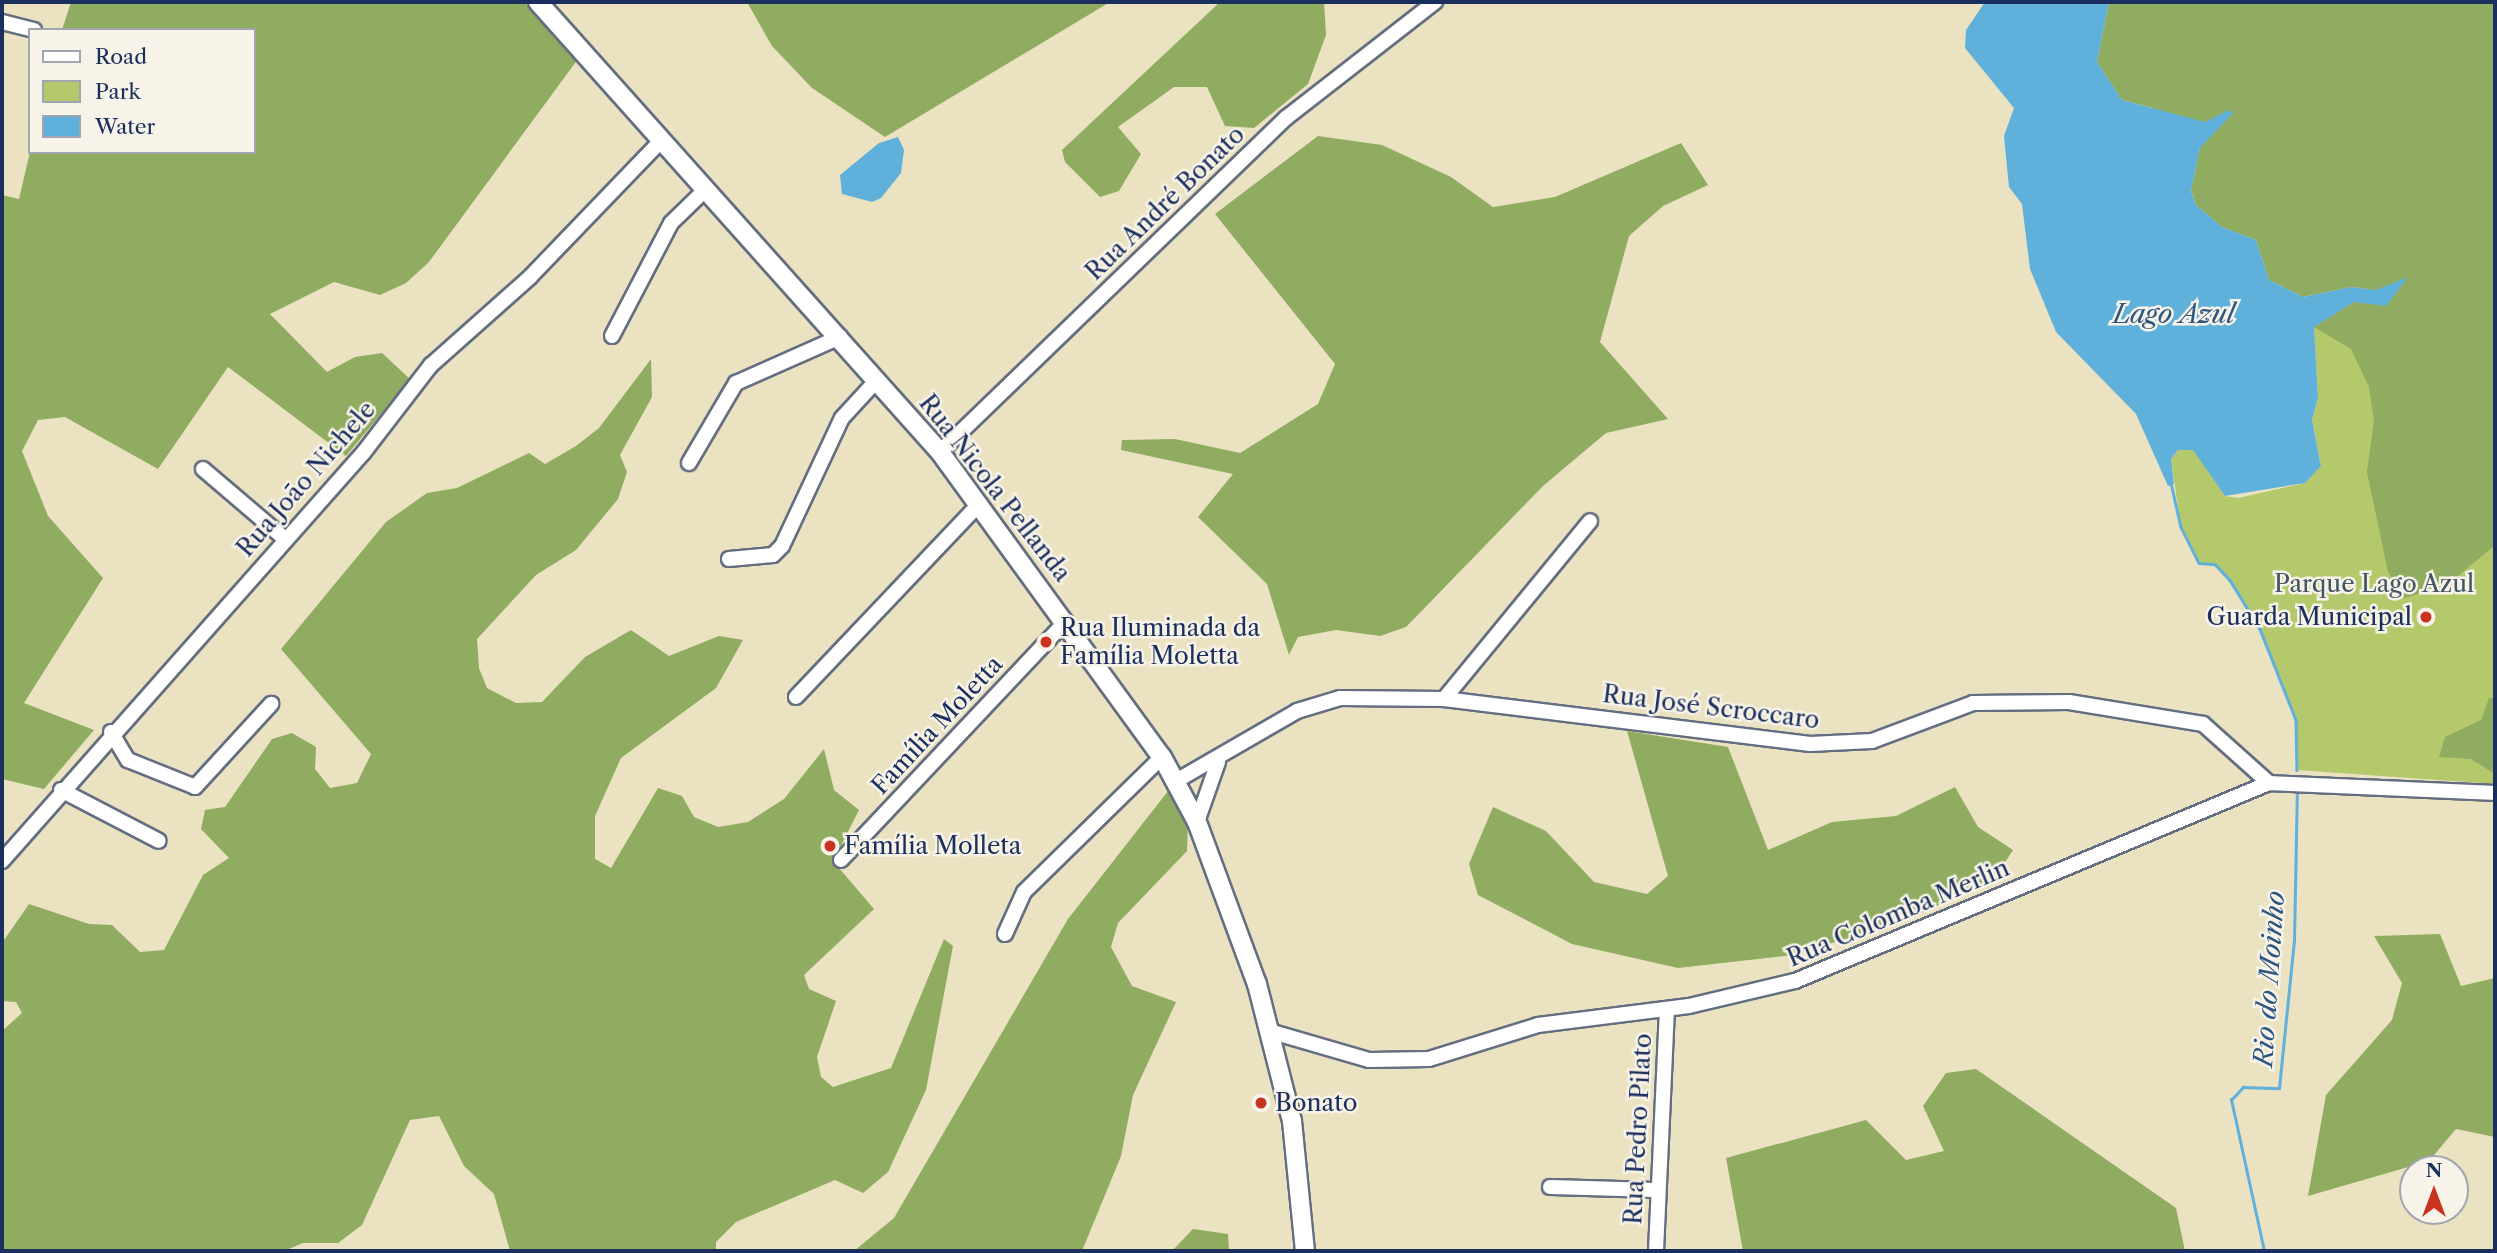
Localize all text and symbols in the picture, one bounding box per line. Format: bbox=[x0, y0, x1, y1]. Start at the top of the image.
legend bbox=[28, 28, 256, 154]
text: Road bbox=[95, 44, 147, 69]
text: Park bbox=[95, 79, 141, 104]
text: Water bbox=[95, 114, 155, 139]
street label: Rua André Bonato bbox=[1079, 119, 1251, 287]
water label: Lago Azul bbox=[2113, 299, 2235, 331]
street label: Rua Nicola Pellanda bbox=[913, 389, 1077, 587]
street label: Rua João Nichele bbox=[231, 395, 381, 563]
park label: Parque Lago Azul bbox=[2273, 570, 2475, 598]
place label: Guarda Municipal bbox=[2206, 603, 2412, 631]
marker: Guarda Municipal bbox=[2418, 609, 2434, 625]
place label: Rua Iluminada da Família Moletta bbox=[1060, 614, 1261, 670]
marker: Rua Iluminada da Família Moletta bbox=[1038, 634, 1054, 650]
street label: Família Moletta bbox=[865, 650, 1009, 800]
street label: Rua José Scroccaro bbox=[1601, 679, 1821, 735]
place label: Família Molleta bbox=[844, 832, 1022, 860]
marker: Família Molleta bbox=[822, 838, 838, 854]
street label: Rua Colomba Merlin bbox=[1782, 853, 2014, 973]
water label: Rio do Moinho bbox=[2248, 890, 2292, 1068]
street label: Rua Pedro Pilato bbox=[1619, 1033, 1657, 1225]
place label: Bonato bbox=[1275, 1089, 1357, 1117]
marker: Bonato bbox=[1253, 1095, 1269, 1111]
north arrow bbox=[2399, 1155, 2469, 1225]
text: N bbox=[2426, 1159, 2442, 1182]

